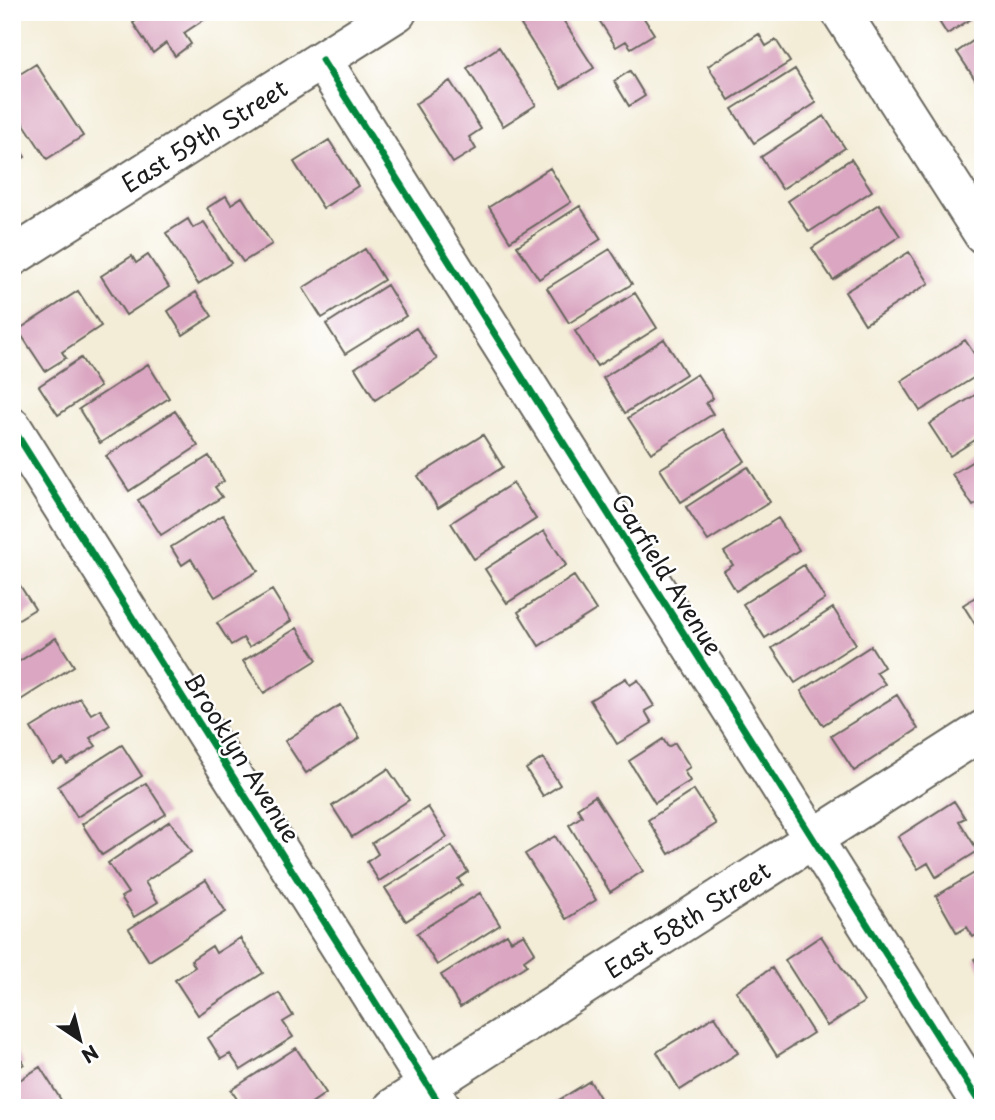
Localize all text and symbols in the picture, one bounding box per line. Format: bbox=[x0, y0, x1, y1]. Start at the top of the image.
street label: East 59th Street bbox=[114, 69, 294, 201]
street label: Garfield Avenue bbox=[604, 486, 732, 662]
street label: Brooklyn Avenue bbox=[176, 665, 310, 849]
street label: East 58th Street bbox=[597, 852, 777, 986]
north arrow bbox=[46, 1004, 116, 1074]
text: N bbox=[76, 1039, 105, 1071]

